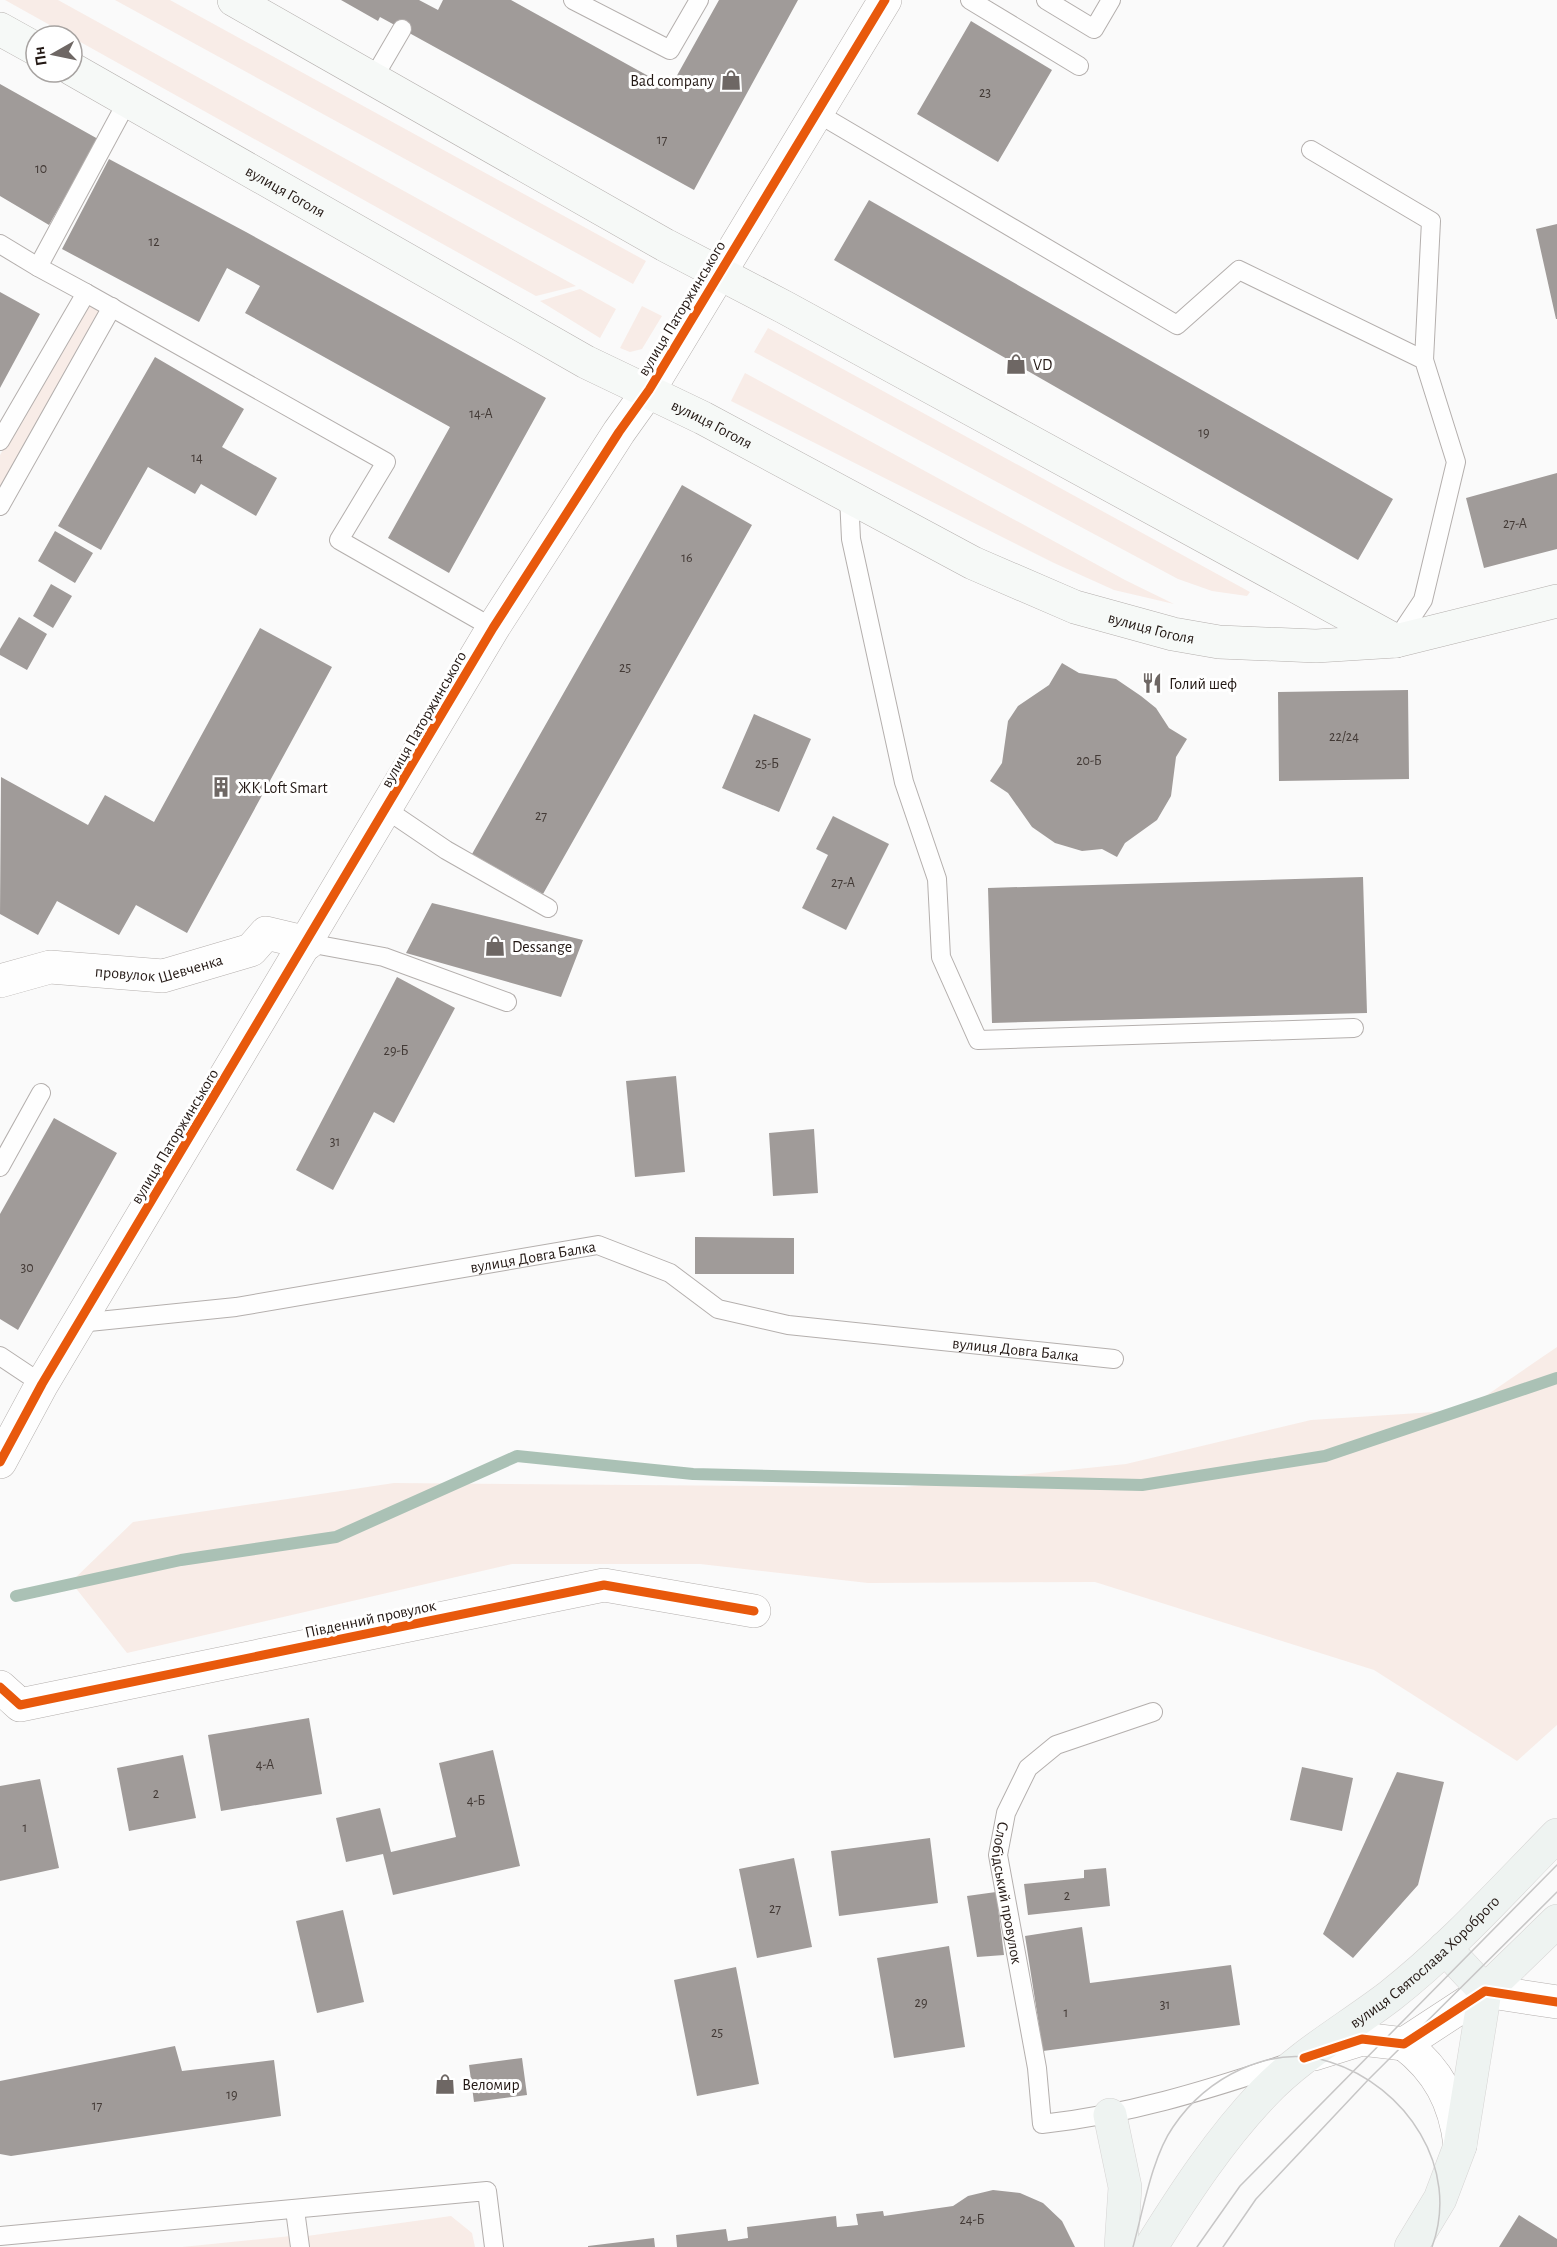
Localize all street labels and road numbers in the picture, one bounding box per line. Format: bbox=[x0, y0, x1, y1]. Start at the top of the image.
street label: вулиця Гоголя bbox=[243, 163, 328, 221]
street label: вулиця Паторжинського bbox=[635, 238, 729, 379]
street label: вулиця Гоголя bbox=[669, 397, 755, 452]
street label: вулиця Гоголя bbox=[1106, 609, 1196, 647]
street label: вулиця Паторжинського bbox=[378, 648, 470, 791]
street label: провулок Шевченка bbox=[94, 952, 225, 986]
street label: вулиця Паторжинського bbox=[128, 1066, 222, 1207]
street label: вулиця Довга Балка bbox=[469, 1239, 597, 1276]
street label: вулиця Довга Балка bbox=[952, 1335, 1080, 1364]
street label: Південний провулок bbox=[303, 1597, 438, 1642]
street label: Слобідський провулок bbox=[989, 1820, 1025, 1966]
street label: вулиця Святослава Хороброго bbox=[1347, 1893, 1503, 2031]

